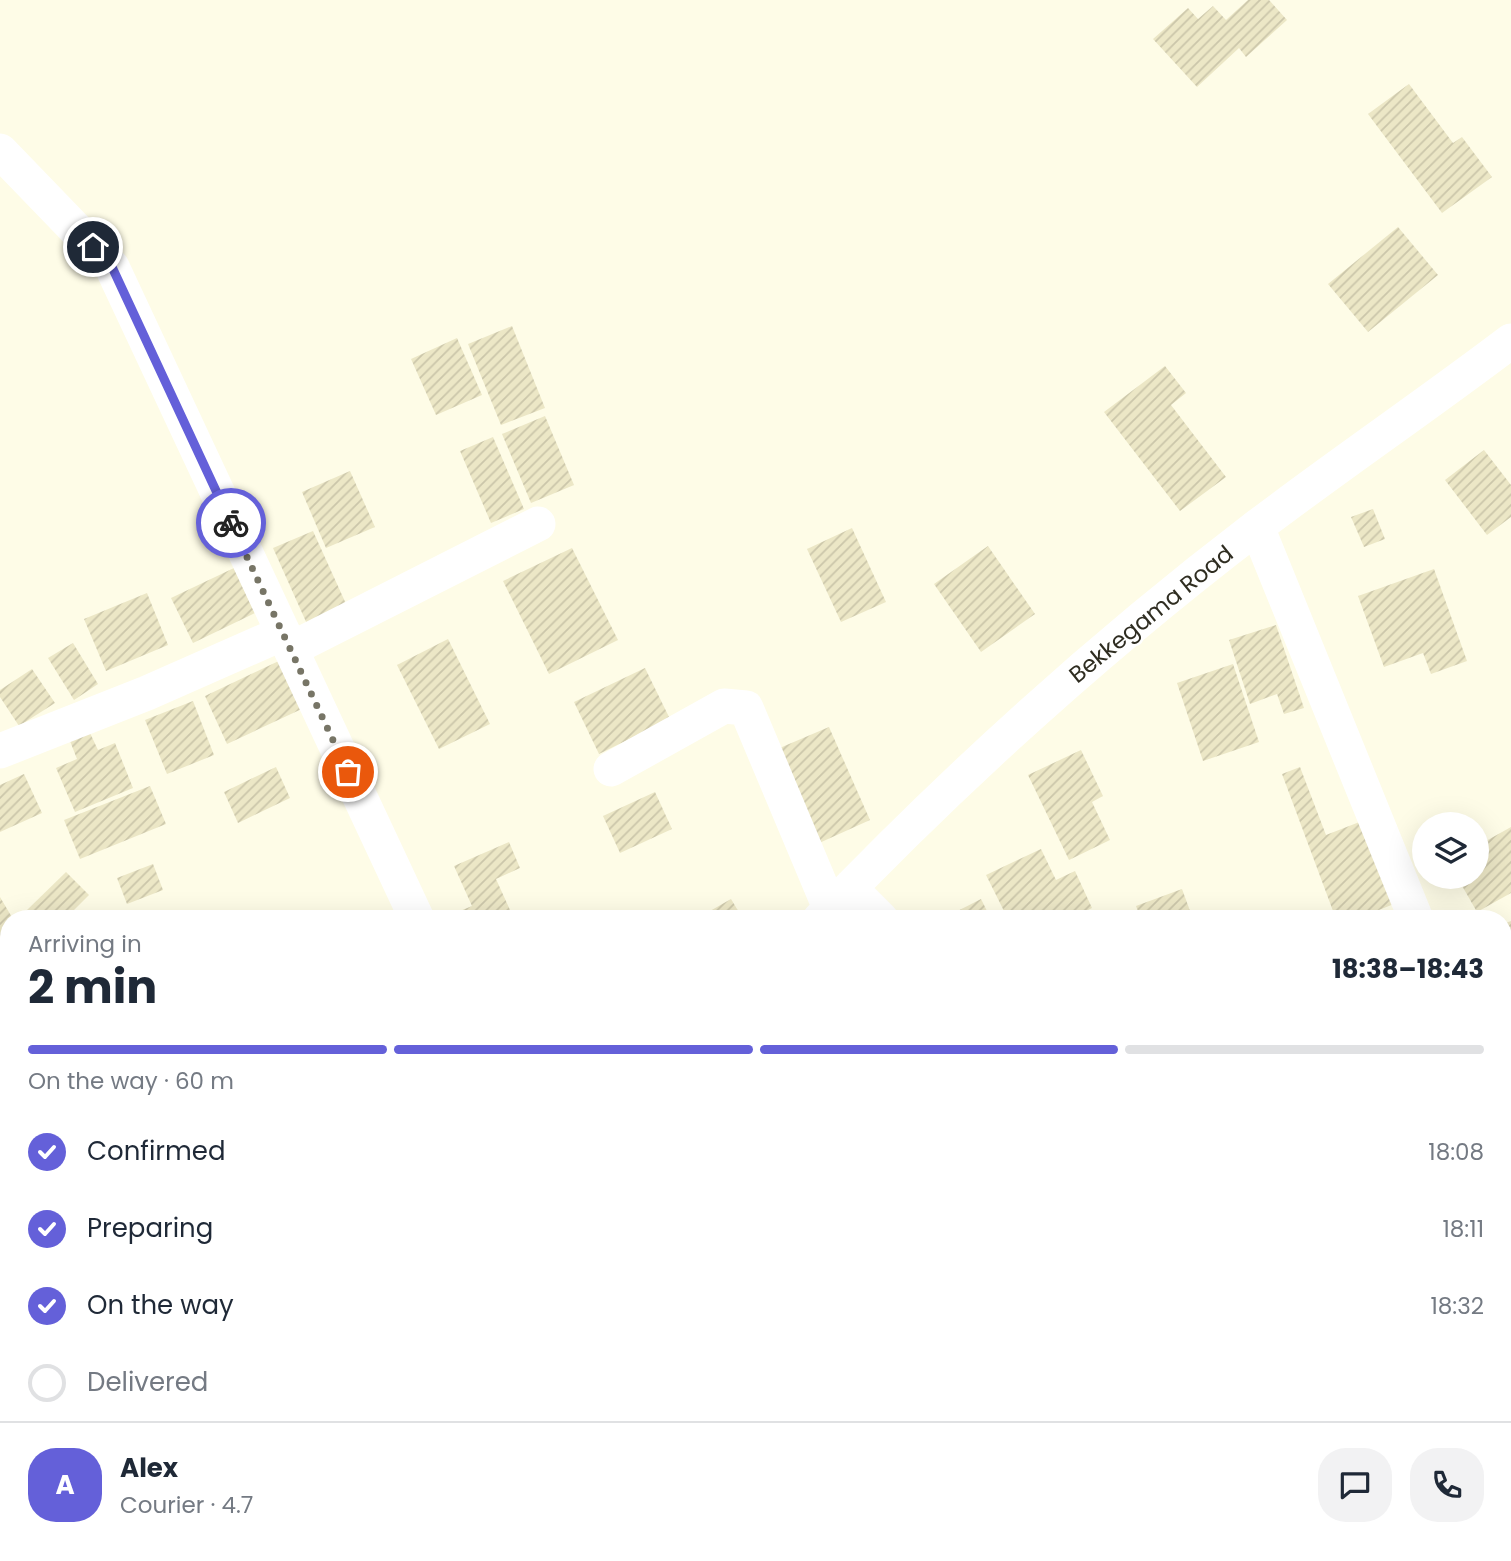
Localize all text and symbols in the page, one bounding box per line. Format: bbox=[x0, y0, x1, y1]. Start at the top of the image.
pin bbox=[63, 217, 123, 277]
icon: home bbox=[74, 228, 112, 266]
courier bbox=[196, 488, 266, 558]
icon: bike bbox=[212, 504, 250, 542]
street label: Bekkegama Road bbox=[1062, 538, 1240, 690]
pin bbox=[318, 742, 378, 802]
icon: bag bbox=[329, 753, 367, 791]
map controls bbox=[1412, 812, 1489, 889]
button: layers bbox=[1412, 812, 1489, 889]
text: Arriving in bbox=[28, 928, 142, 960]
text: 18:38–18:43 bbox=[1332, 951, 1484, 987]
text: 2 min bbox=[28, 955, 157, 1019]
text: On the way · 60 m bbox=[28, 1065, 234, 1097]
icon: check bbox=[28, 1133, 66, 1171]
text: Confirmed bbox=[87, 1133, 225, 1169]
text: 18:08 bbox=[1428, 1136, 1484, 1168]
icon: check bbox=[28, 1210, 66, 1248]
text: Preparing bbox=[87, 1210, 213, 1246]
text: 18:11 bbox=[1443, 1213, 1484, 1245]
icon: check bbox=[28, 1287, 66, 1325]
text: On the way bbox=[87, 1287, 234, 1323]
text: 18:32 bbox=[1430, 1290, 1484, 1322]
text: Delivered bbox=[87, 1364, 208, 1400]
button: chat bbox=[1318, 1448, 1392, 1522]
button: phone bbox=[1410, 1448, 1484, 1522]
text: Alex bbox=[120, 1450, 178, 1486]
text: A bbox=[55, 1467, 75, 1503]
text: Courier · 4.7 bbox=[120, 1489, 253, 1521]

